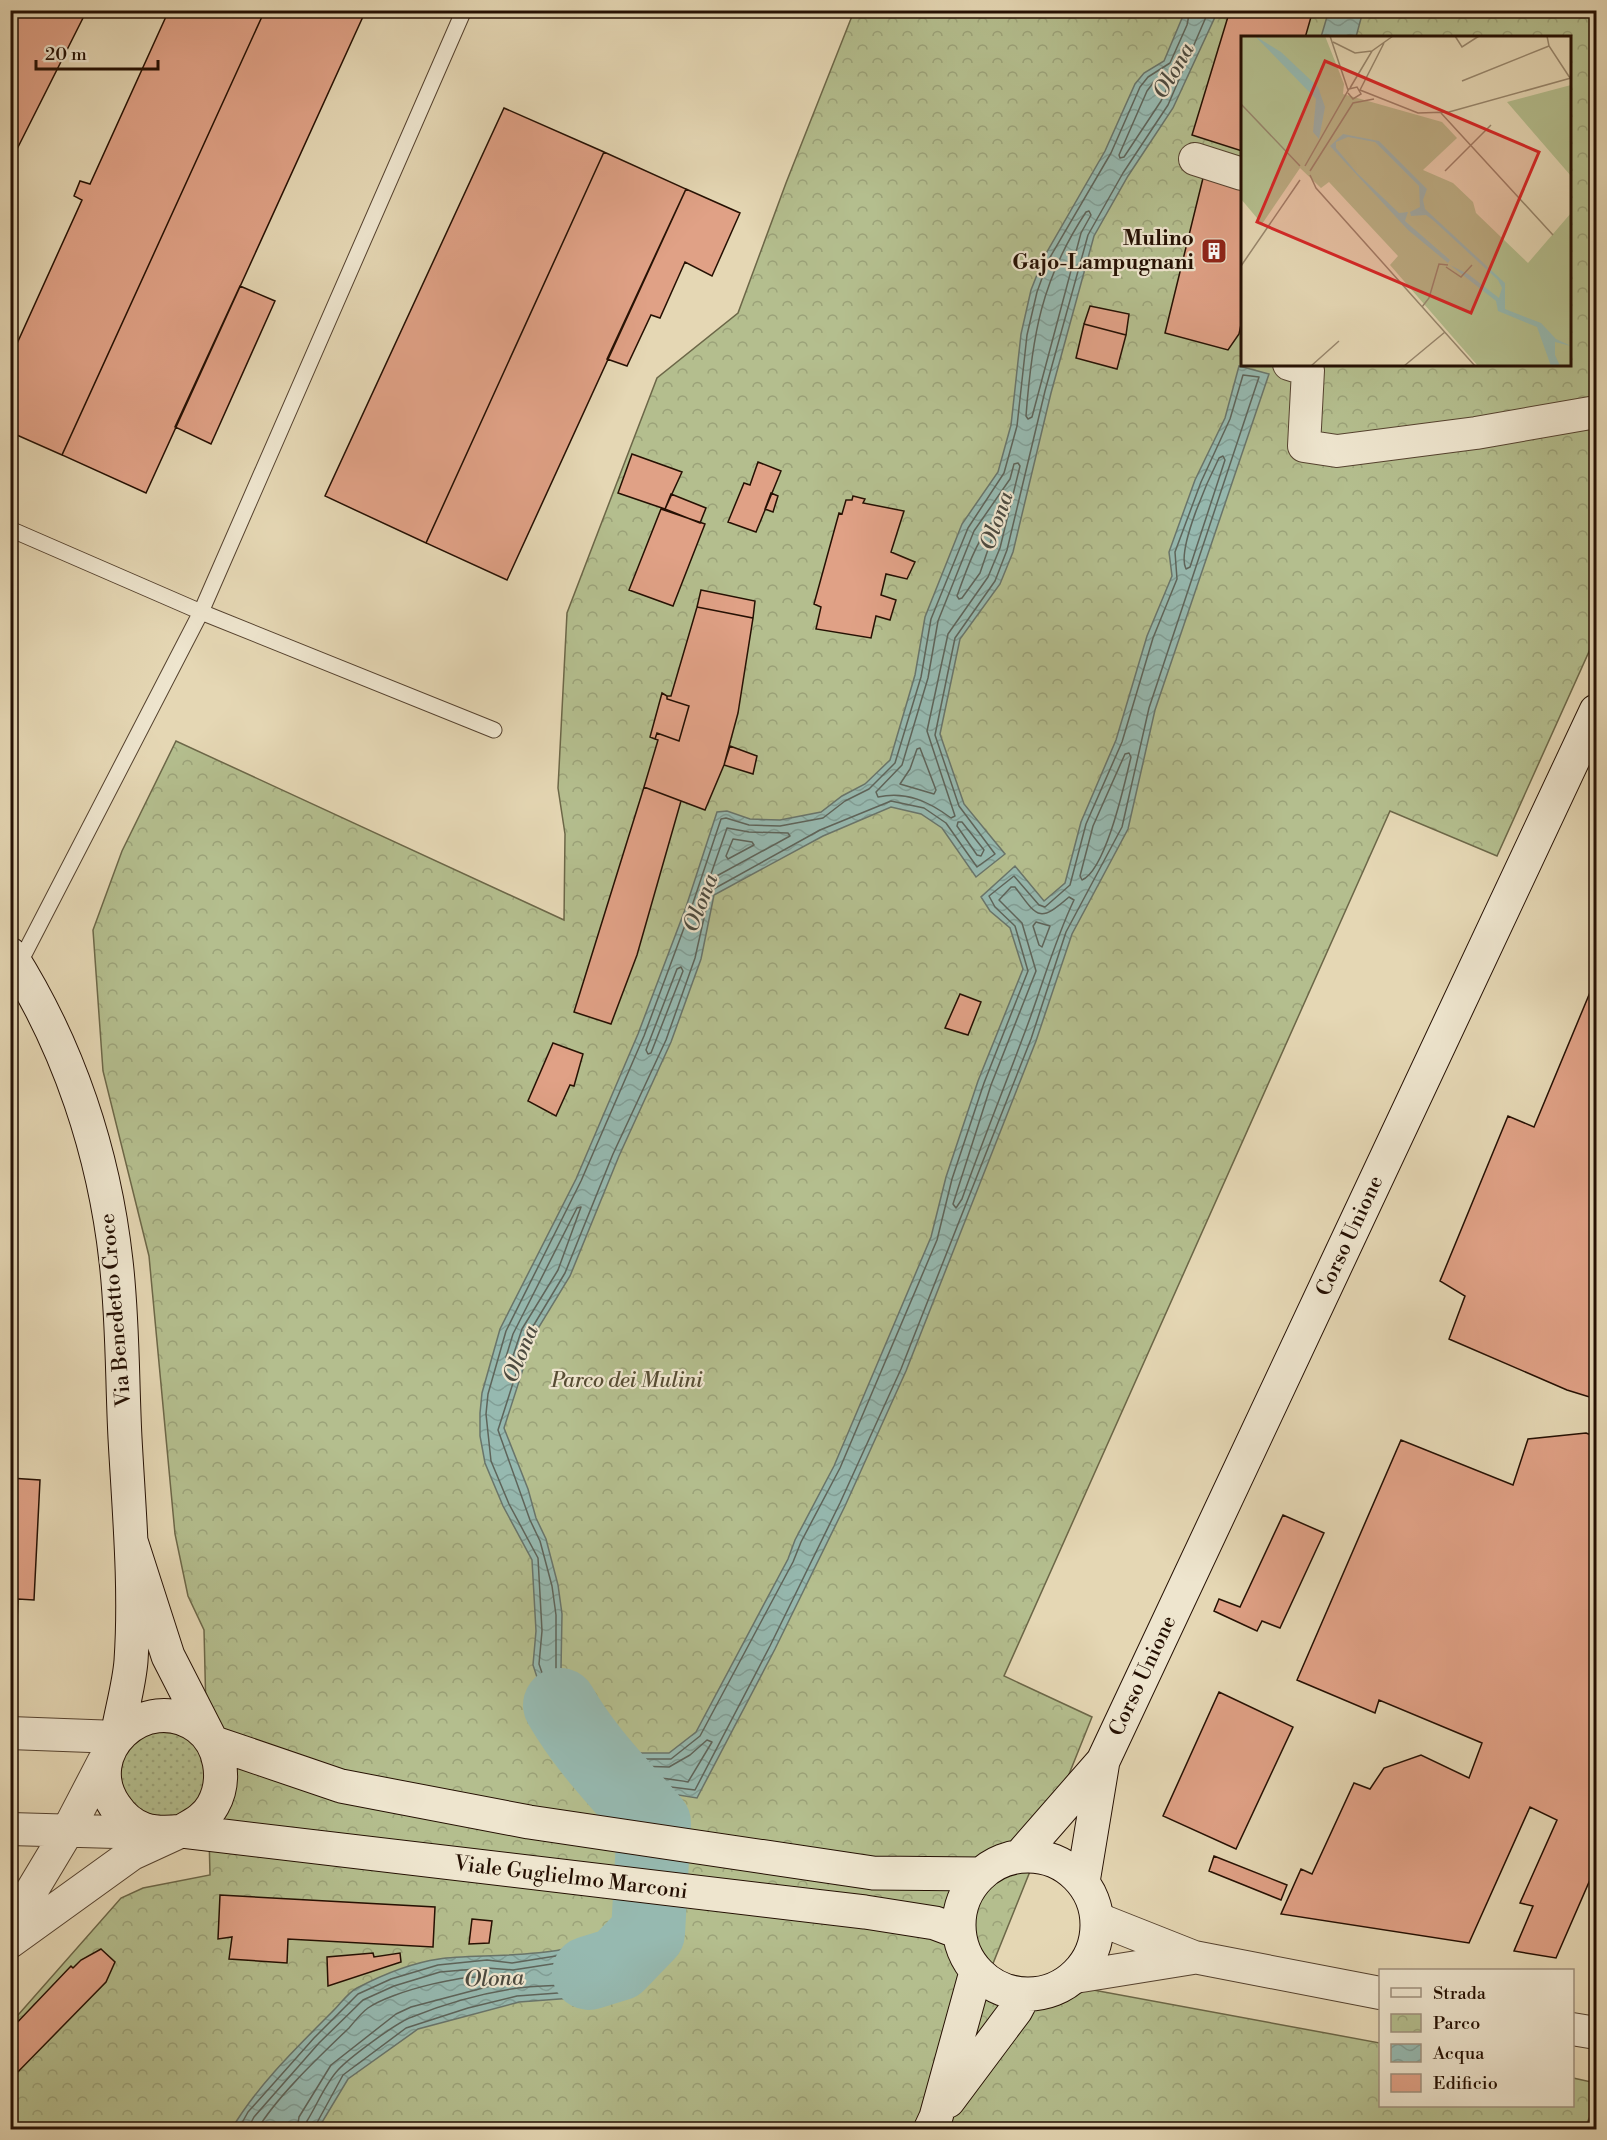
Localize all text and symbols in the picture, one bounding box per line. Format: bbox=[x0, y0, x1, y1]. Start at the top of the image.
scale bar bbox=[36, 33, 158, 71]
inset map bbox=[1241, 36, 1571, 366]
water label: Olona bbox=[1147, 38, 1201, 104]
text: 20 m bbox=[45, 43, 87, 66]
place label: Mulino Gajo-Lampugnani bbox=[1012, 226, 1194, 276]
building icon: Mulino Gajo-Lampugnani bbox=[1199, 236, 1229, 266]
water label: Olona bbox=[974, 487, 1020, 554]
water label: Olona bbox=[678, 869, 725, 936]
street label: Corso Unione bbox=[1311, 1172, 1389, 1300]
street label: Via Benedetto Croce bbox=[95, 1212, 137, 1409]
water label: Olona bbox=[497, 1320, 545, 1387]
park label: Parco dei Mulini bbox=[550, 1368, 703, 1394]
street label: Corso Unione bbox=[1104, 1612, 1182, 1740]
street label: Viale Guglielmo Marconi bbox=[452, 1851, 689, 1905]
water label: Olona bbox=[464, 1964, 525, 1994]
legend bbox=[1379, 1969, 1574, 2107]
text: Strada bbox=[1433, 1982, 1487, 2005]
text: Parco bbox=[1433, 2012, 1480, 2035]
text: Acqua bbox=[1432, 2042, 1485, 2065]
text: Edificio bbox=[1433, 2072, 1498, 2095]

